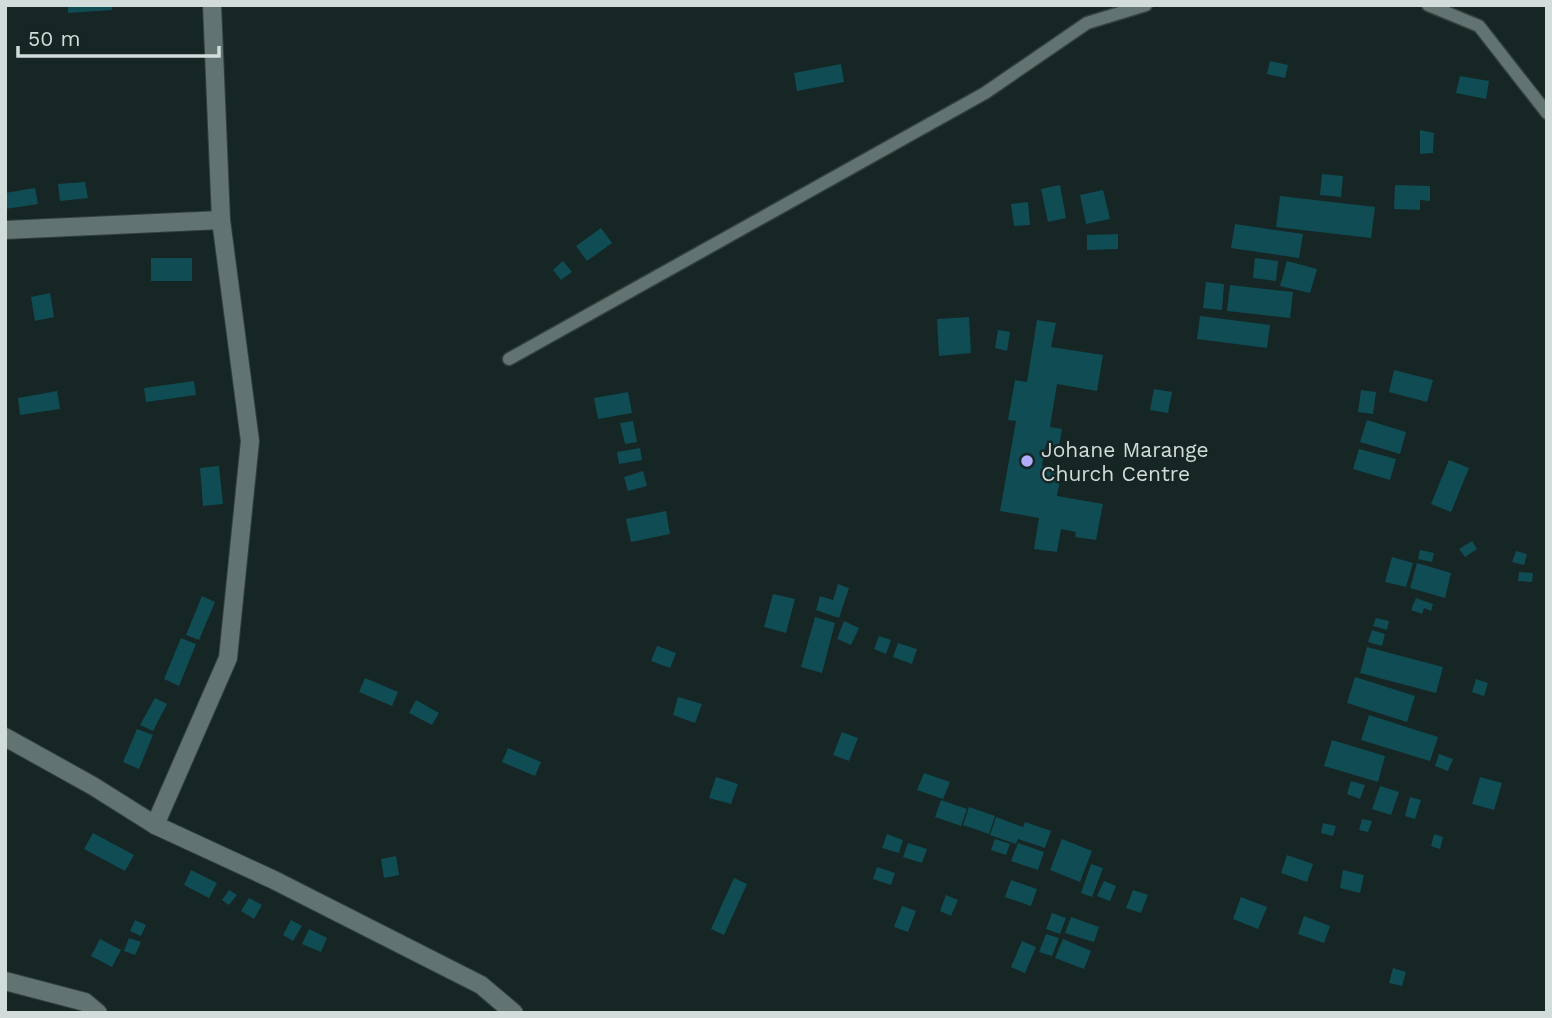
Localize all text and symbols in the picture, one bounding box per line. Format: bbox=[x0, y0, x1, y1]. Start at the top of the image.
scale bar bbox=[18, 14, 219, 58]
text: 50 m bbox=[28, 26, 80, 51]
place label: Johane Marange Church Centre bbox=[1041, 437, 1209, 486]
marker: Johane Marange Church Centre bbox=[1019, 453, 1035, 469]

